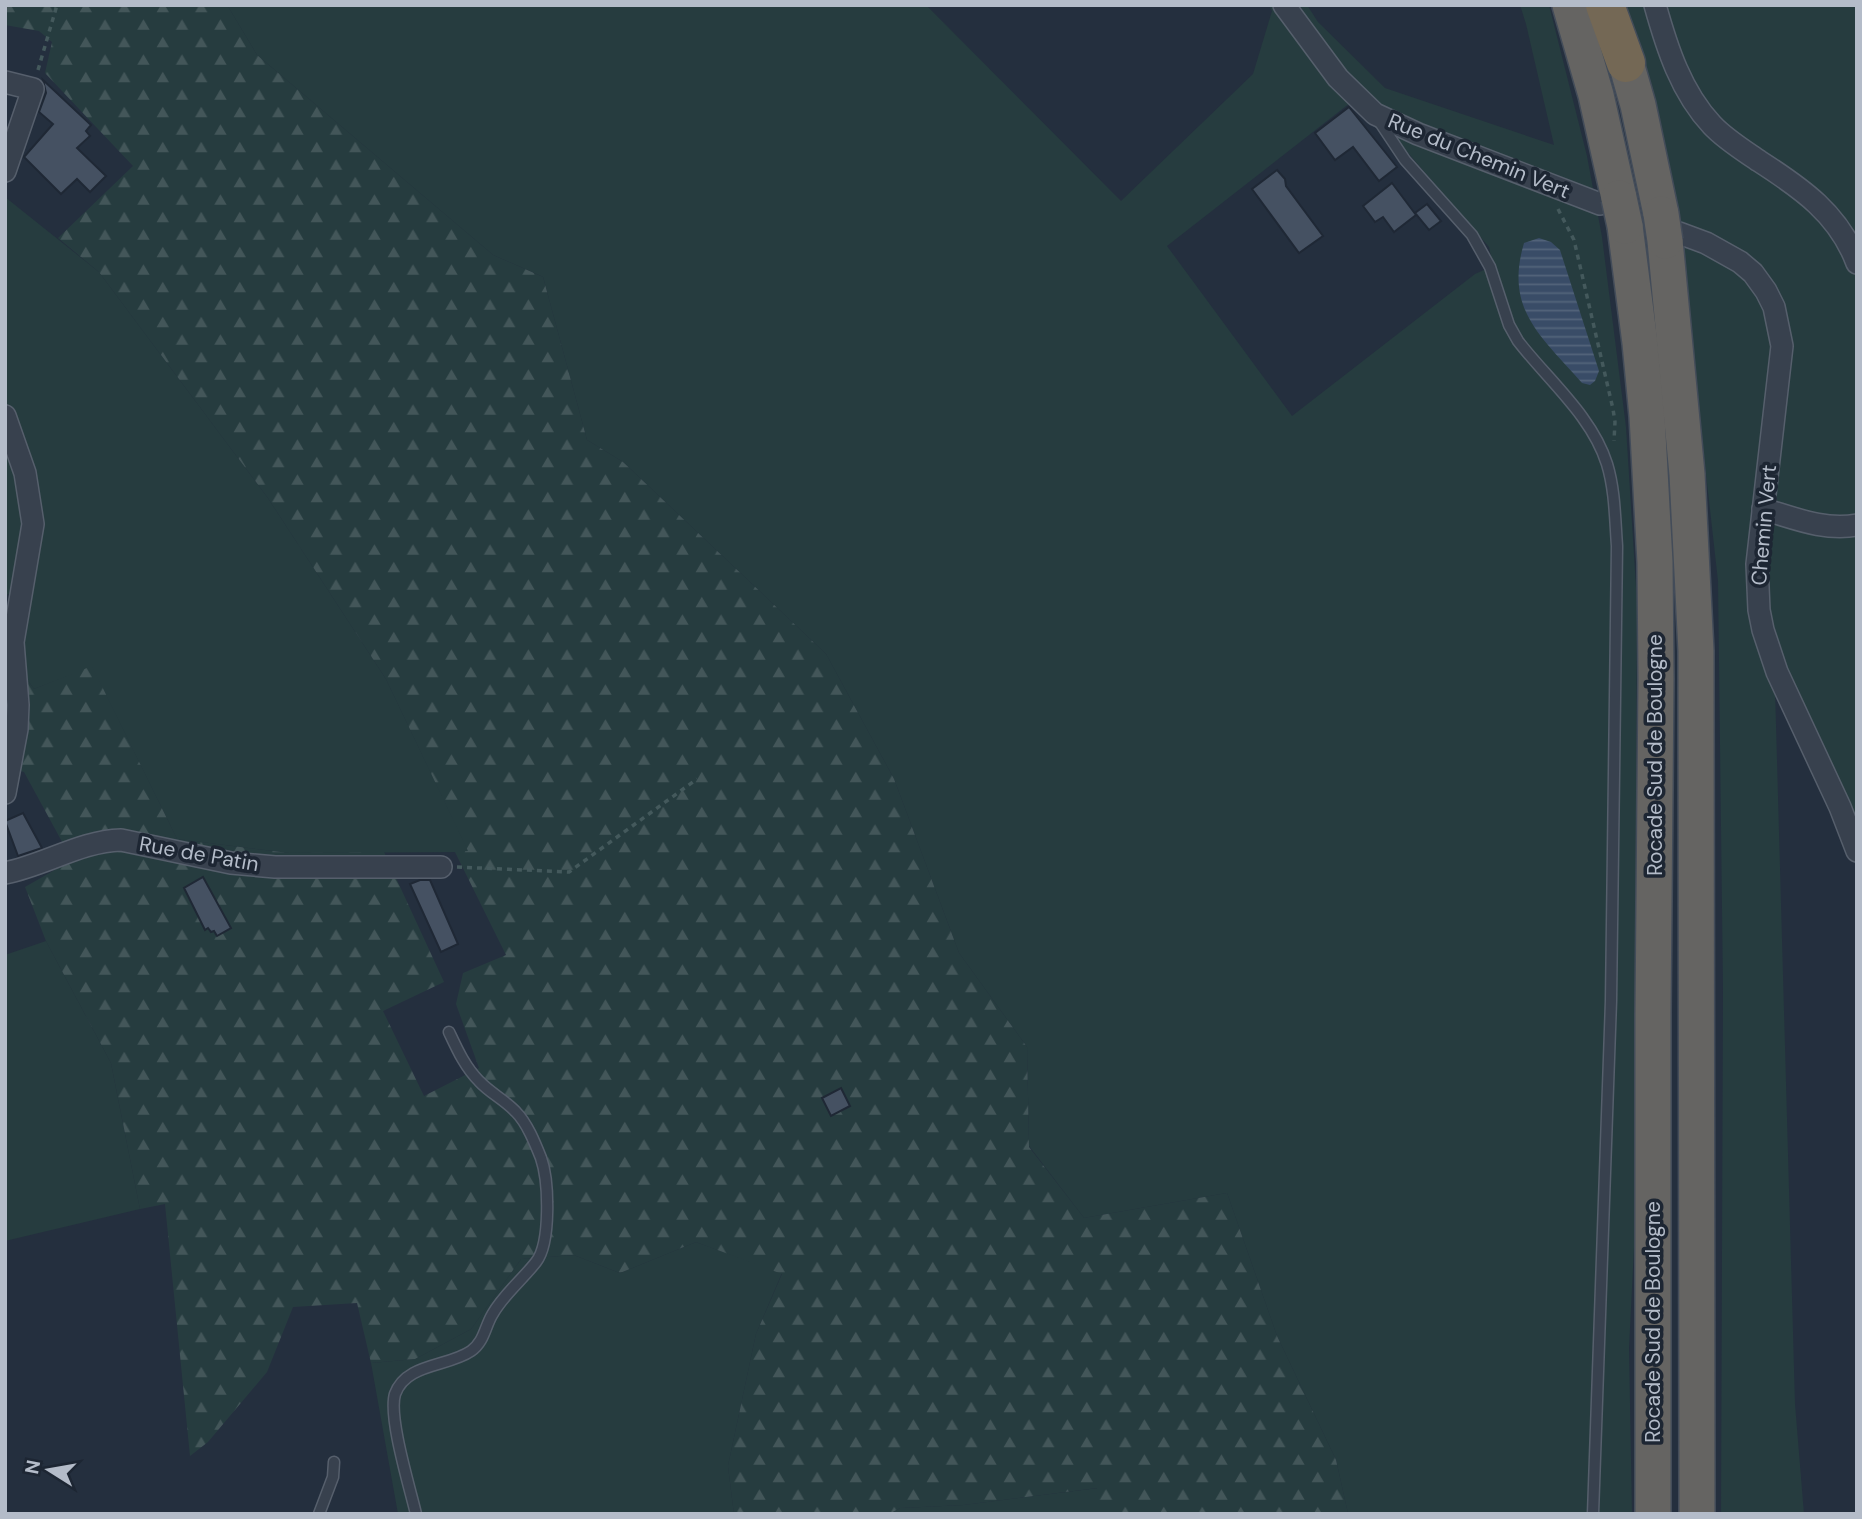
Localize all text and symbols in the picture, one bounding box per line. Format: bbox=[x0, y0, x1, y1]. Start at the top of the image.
street label: Rue du Chemin Vert bbox=[1384, 107, 1574, 205]
street label: Chemin Vert bbox=[1745, 463, 1783, 587]
street label: Rocade Sud de Boulogne bbox=[1641, 634, 1669, 876]
street label: Rue de Patin bbox=[137, 830, 261, 878]
street label: Rocade Sud de Boulogne bbox=[1639, 1201, 1667, 1443]
north arrow bbox=[14, 1435, 84, 1505]
text: N bbox=[19, 1458, 46, 1476]

